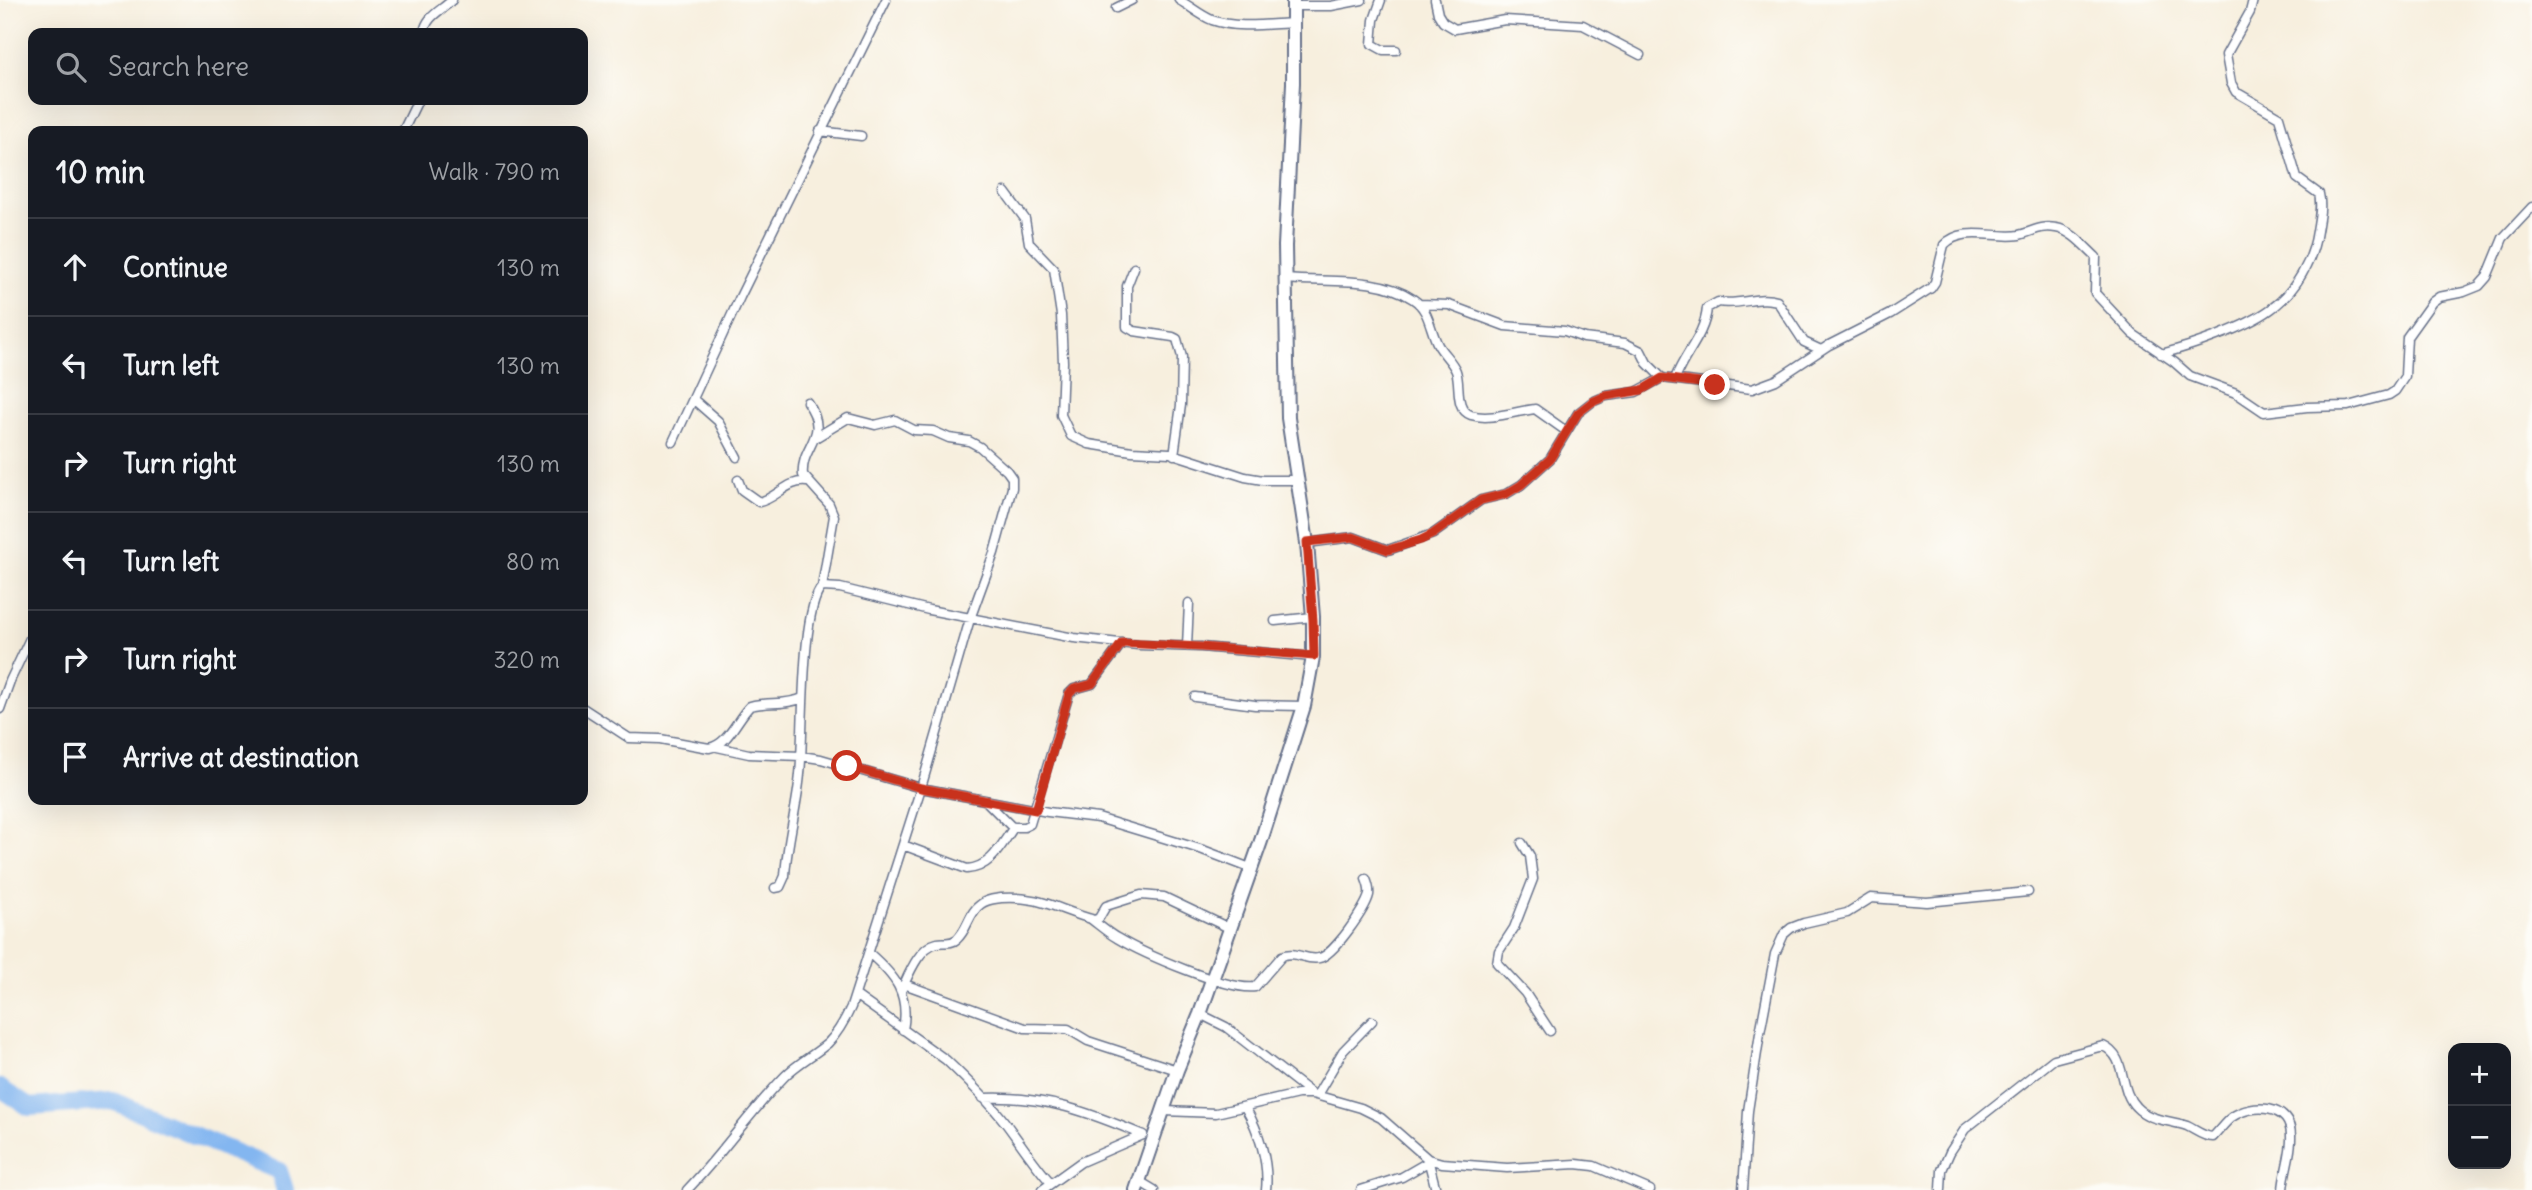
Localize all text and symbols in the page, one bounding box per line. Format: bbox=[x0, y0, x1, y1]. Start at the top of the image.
search box bbox=[28, 28, 588, 105]
icon: search bbox=[52, 48, 90, 86]
text: Search here bbox=[108, 50, 249, 83]
text: 10 min bbox=[56, 153, 145, 191]
text: Walk · 790 m bbox=[429, 157, 560, 186]
icon: ahead bbox=[56, 248, 94, 286]
text: Continue bbox=[123, 251, 228, 284]
text: 130 m bbox=[497, 253, 560, 282]
icon: left bbox=[56, 346, 94, 384]
text: Turn left bbox=[123, 349, 219, 382]
text: 130 m bbox=[497, 351, 560, 380]
route end bbox=[1699, 369, 1730, 400]
icon: right bbox=[56, 444, 94, 482]
text: Turn right bbox=[123, 447, 236, 480]
text: 130 m bbox=[497, 449, 560, 478]
icon: left bbox=[56, 542, 94, 580]
text: Turn left bbox=[123, 545, 219, 578]
text: 80 m bbox=[506, 547, 560, 576]
icon: right bbox=[56, 640, 94, 678]
text: Turn right bbox=[123, 643, 236, 676]
text: 320 m bbox=[494, 645, 560, 674]
icon: arrive bbox=[56, 738, 94, 776]
text: Arrive at destination bbox=[123, 741, 359, 774]
route start bbox=[831, 750, 862, 781]
map controls bbox=[2448, 1043, 2511, 1169]
button: + bbox=[2448, 1043, 2511, 1106]
button: − bbox=[2448, 1106, 2511, 1169]

